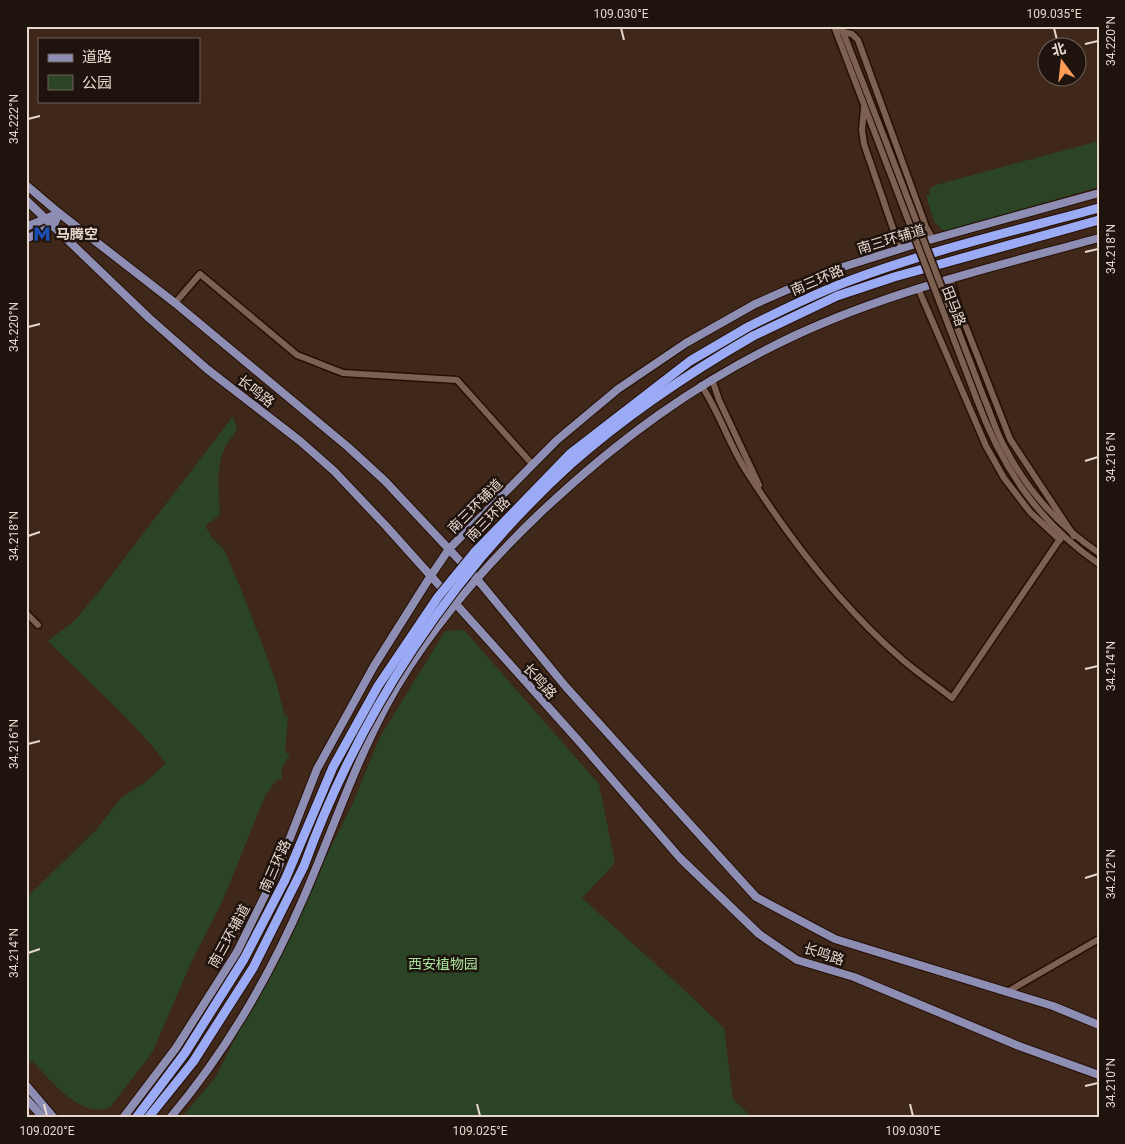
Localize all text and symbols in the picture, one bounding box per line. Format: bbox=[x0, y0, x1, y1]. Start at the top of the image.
text: 109.030°E bbox=[594, 7, 649, 21]
text: 109.035°E bbox=[1027, 7, 1082, 21]
text: 34.220°N bbox=[1104, 16, 1118, 66]
legend bbox=[38, 38, 200, 102]
north arrow bbox=[1038, 38, 1088, 88]
text: 北 bbox=[1050, 40, 1067, 59]
text: 道路 bbox=[82, 48, 112, 66]
text: 公园 bbox=[82, 74, 112, 92]
text: 34.222°N bbox=[7, 94, 21, 144]
street label: 南三环辅道 bbox=[855, 221, 927, 257]
metro station icon: 马腾空 bbox=[32, 224, 52, 244]
text: 34.218°N bbox=[1104, 224, 1118, 274]
place label: 马腾空 bbox=[56, 226, 98, 242]
street label: 南三环路 bbox=[788, 262, 846, 298]
street label: 田马路 bbox=[939, 284, 969, 328]
text: 34.220°N bbox=[7, 302, 21, 352]
street label: 长鸣路 bbox=[235, 372, 277, 410]
text: 34.216°N bbox=[1104, 432, 1118, 482]
street label: 南三环辅道 bbox=[445, 476, 505, 536]
street label: 南三环路 bbox=[463, 493, 513, 545]
text: 34.218°N bbox=[7, 511, 21, 561]
text: 34.214°N bbox=[1104, 641, 1118, 691]
street label: 长鸣路 bbox=[520, 660, 560, 702]
text: 34.216°N bbox=[7, 719, 21, 769]
street label: 南三环路 bbox=[256, 837, 294, 895]
text: 34.212°N bbox=[1104, 849, 1118, 899]
street label: 南三环辅道 bbox=[205, 902, 253, 970]
text: 34.214°N bbox=[7, 928, 21, 978]
street label: 长鸣路 bbox=[802, 940, 846, 968]
park label: 西安植物园 bbox=[408, 956, 478, 972]
text: 34.210°N bbox=[1104, 1058, 1118, 1108]
text: 109.020°E bbox=[20, 1124, 75, 1138]
text: 109.025°E bbox=[453, 1124, 508, 1138]
text: 109.030°E bbox=[886, 1124, 941, 1138]

